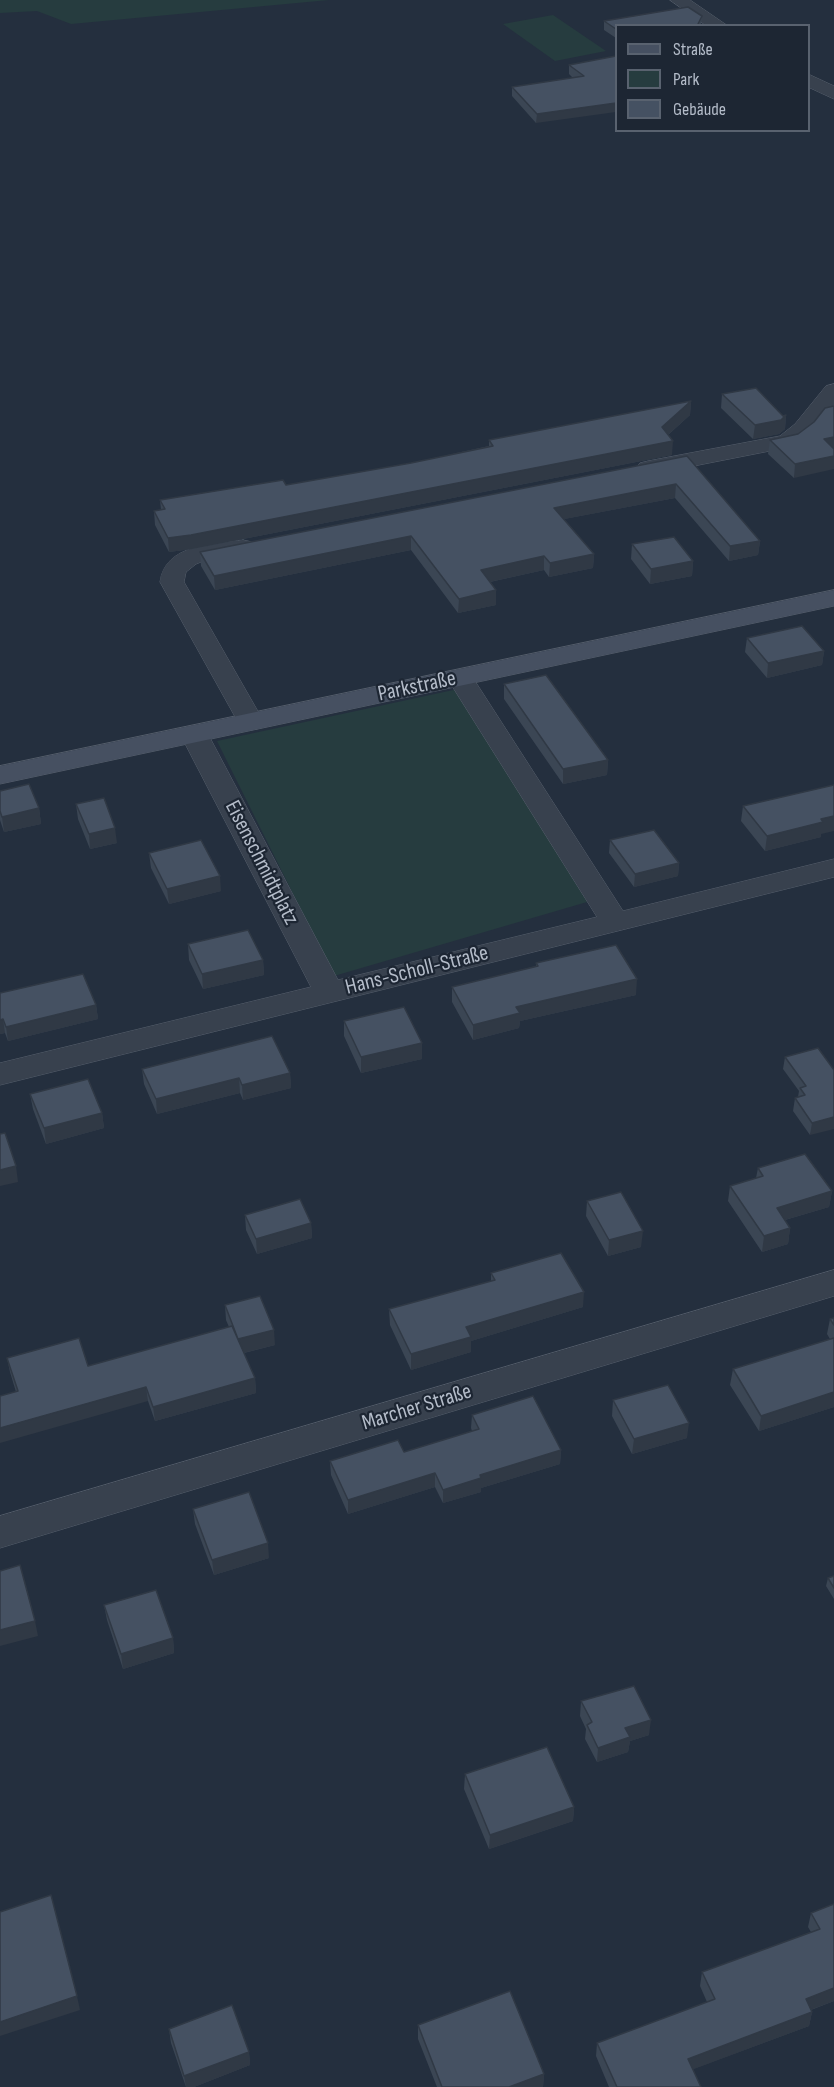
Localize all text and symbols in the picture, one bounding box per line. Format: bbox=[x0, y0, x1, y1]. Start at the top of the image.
legend bbox=[615, 24, 810, 132]
text: Straße bbox=[673, 39, 713, 60]
text: Park bbox=[673, 69, 699, 90]
text: Gebäude bbox=[673, 99, 726, 120]
street label: Parkstraße bbox=[376, 666, 458, 708]
street label: Eisenschmidtplatz bbox=[218, 796, 304, 930]
street label: Hans-Scholl-Straße bbox=[343, 940, 491, 1002]
street label: Marcher Straße bbox=[359, 1379, 475, 1437]

